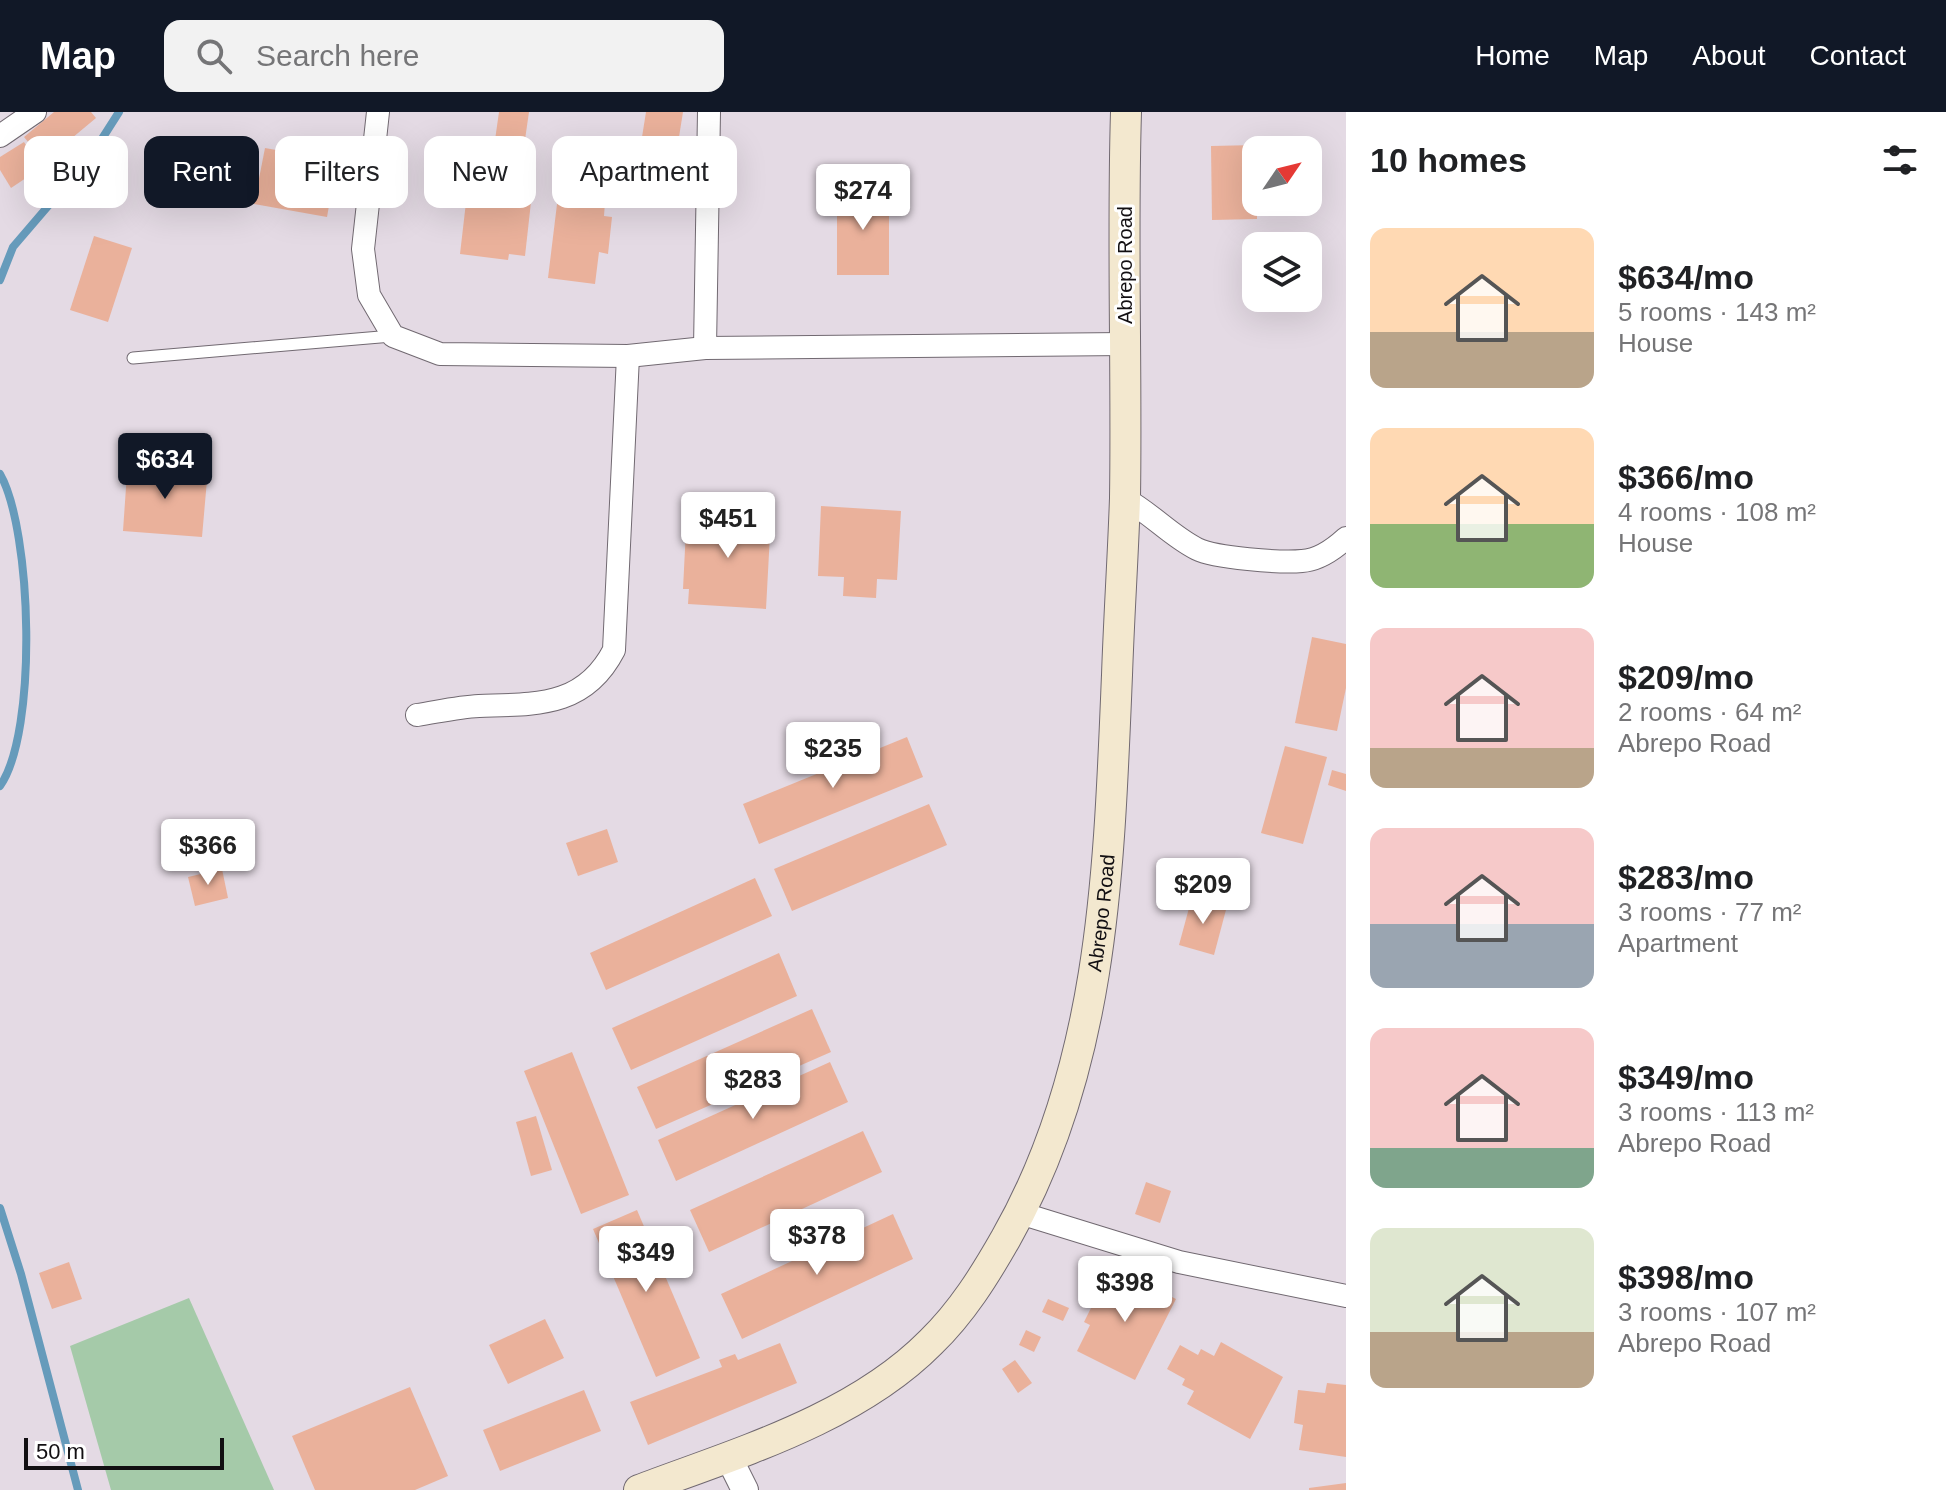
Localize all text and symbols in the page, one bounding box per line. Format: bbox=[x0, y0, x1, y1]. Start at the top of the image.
search box bbox=[164, 20, 724, 92]
icon: search bbox=[192, 34, 236, 78]
text: Map bbox=[40, 35, 116, 77]
text: Search here bbox=[256, 39, 419, 72]
text: Home bbox=[1475, 40, 1550, 71]
text: Map bbox=[1594, 40, 1648, 71]
text: About bbox=[1692, 40, 1766, 71]
text: Contact bbox=[1810, 40, 1906, 71]
chip: Buy bbox=[24, 136, 128, 208]
chip: Rent bbox=[144, 136, 259, 208]
chip: Filters bbox=[275, 136, 408, 208]
chip: New bbox=[424, 136, 536, 208]
chip: Apartment bbox=[552, 136, 737, 208]
north arrow bbox=[1242, 136, 1322, 216]
map controls bbox=[1242, 136, 1322, 312]
icon: filters bbox=[1878, 138, 1922, 182]
text: 10 homes bbox=[1370, 141, 1527, 179]
pin: $274 bbox=[816, 164, 910, 232]
text: $274 bbox=[834, 175, 892, 205]
street label: Abrepo Road bbox=[1114, 206, 1136, 324]
button: layers bbox=[1242, 232, 1322, 312]
text: $634/mo bbox=[1618, 258, 1754, 296]
icon: home bbox=[1434, 260, 1530, 356]
text: 5 rooms · 143 m² bbox=[1618, 297, 1816, 327]
text: House bbox=[1618, 328, 1693, 358]
pin: $634 bbox=[118, 433, 212, 501]
text: $634 bbox=[136, 444, 194, 474]
text: $366/mo bbox=[1618, 458, 1754, 496]
icon: home bbox=[1434, 460, 1530, 556]
pin: $451 bbox=[681, 492, 775, 560]
text: 4 rooms · 108 m² bbox=[1618, 497, 1816, 527]
text: $451 bbox=[699, 503, 757, 533]
text: House bbox=[1618, 528, 1693, 558]
text: $209/mo bbox=[1618, 658, 1754, 696]
icon: home bbox=[1434, 660, 1530, 756]
text: 2 rooms · 64 m² bbox=[1618, 697, 1802, 727]
pin: $235 bbox=[786, 722, 880, 790]
text: Abrepo Road bbox=[1618, 728, 1771, 758]
text: $235 bbox=[804, 733, 862, 763]
pin: $366 bbox=[161, 819, 255, 887]
text: $366 bbox=[179, 830, 237, 860]
street label: Abrepo Road bbox=[1083, 853, 1119, 973]
pin: $209 bbox=[1156, 858, 1250, 926]
text: $283/mo bbox=[1618, 858, 1754, 896]
icon: home bbox=[1434, 860, 1530, 956]
text: $209 bbox=[1174, 869, 1232, 899]
text: 3 rooms · 77 m² bbox=[1618, 897, 1802, 927]
text: Apartment bbox=[1618, 928, 1738, 958]
pin: $283 bbox=[706, 1053, 800, 1121]
text: $349/mo bbox=[1618, 1058, 1754, 1096]
icon: home bbox=[1434, 1060, 1530, 1156]
text: $283 bbox=[724, 1064, 782, 1094]
text: 3 rooms · 113 m² bbox=[1618, 1097, 1814, 1127]
text: Abrepo Road bbox=[1618, 1128, 1771, 1158]
pin: $378 bbox=[770, 1209, 864, 1277]
text: $378 bbox=[788, 1220, 846, 1250]
pin: $349 bbox=[599, 1226, 693, 1294]
text: $349 bbox=[617, 1237, 675, 1267]
pin: $398 bbox=[1078, 1256, 1172, 1324]
text: $398/mo bbox=[1618, 1258, 1754, 1296]
icon: home bbox=[1434, 1260, 1530, 1356]
text: $398 bbox=[1096, 1267, 1154, 1297]
text: 3 rooms · 107 m² bbox=[1618, 1297, 1816, 1327]
text: Abrepo Road bbox=[1618, 1328, 1771, 1358]
scale bar bbox=[24, 1434, 224, 1470]
text: 50 m bbox=[36, 1439, 85, 1464]

